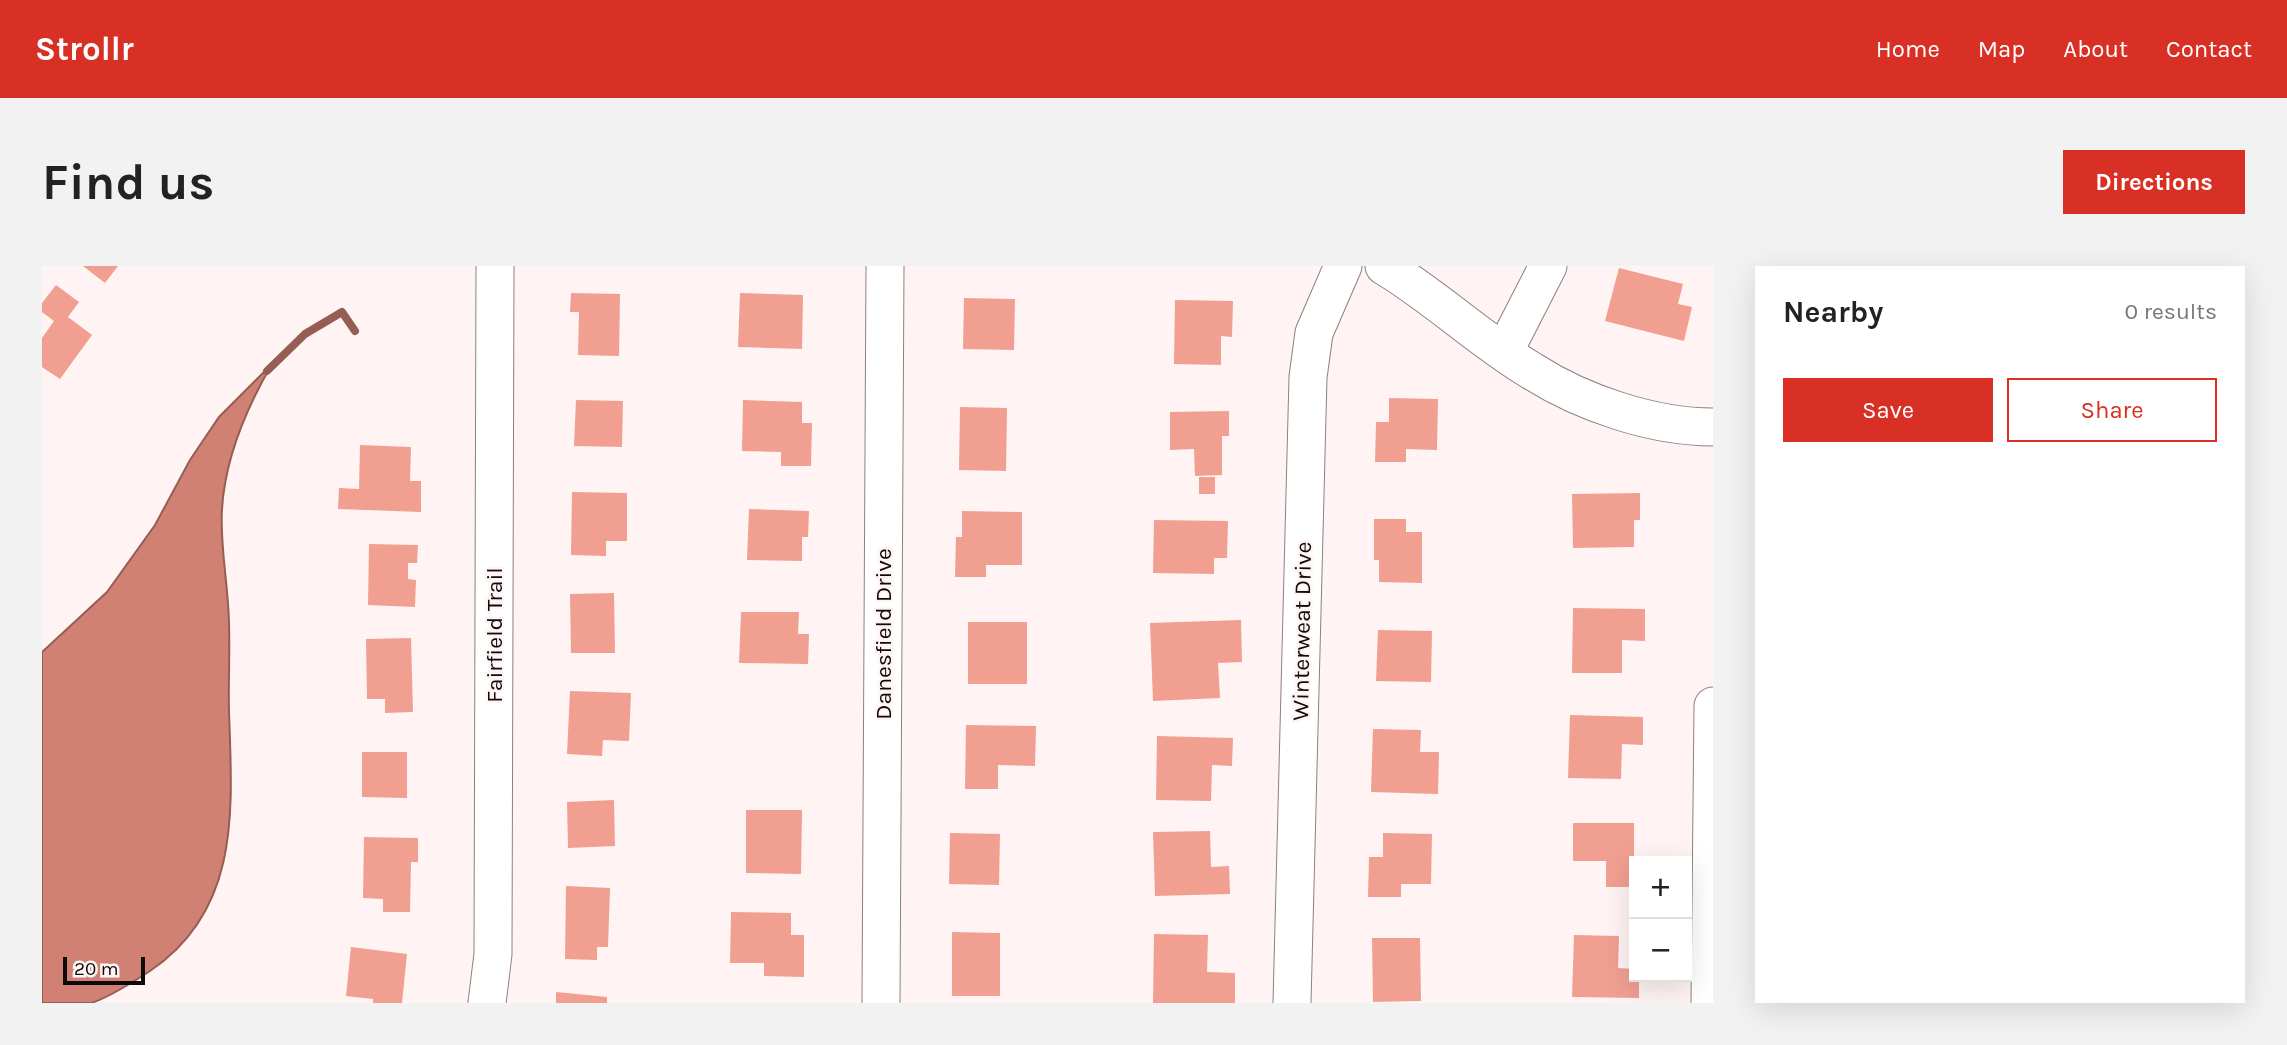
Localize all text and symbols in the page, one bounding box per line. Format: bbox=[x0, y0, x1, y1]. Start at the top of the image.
text: Strollr bbox=[35, 30, 134, 68]
text: Home bbox=[1876, 35, 1940, 63]
text: Map bbox=[1978, 35, 2025, 63]
text: About bbox=[2063, 35, 2128, 63]
text: Contact bbox=[2166, 35, 2252, 63]
button: Directions bbox=[2063, 150, 2245, 214]
text: Find us bbox=[42, 154, 214, 211]
text: Nearby bbox=[1783, 294, 1883, 330]
text: 0 results bbox=[2125, 298, 2217, 325]
button: Save bbox=[1783, 378, 1993, 442]
button: Share bbox=[2007, 378, 2217, 442]
street label: Winterweat Drive bbox=[1287, 541, 1317, 721]
street label: Danesfield Drive bbox=[870, 548, 897, 720]
street label: Fairfield Trail bbox=[481, 567, 508, 703]
map controls bbox=[1629, 856, 1692, 982]
button: + bbox=[1629, 856, 1692, 919]
button: − bbox=[1629, 919, 1692, 982]
scale bar bbox=[63, 954, 145, 986]
text: 20 m bbox=[74, 958, 119, 980]

